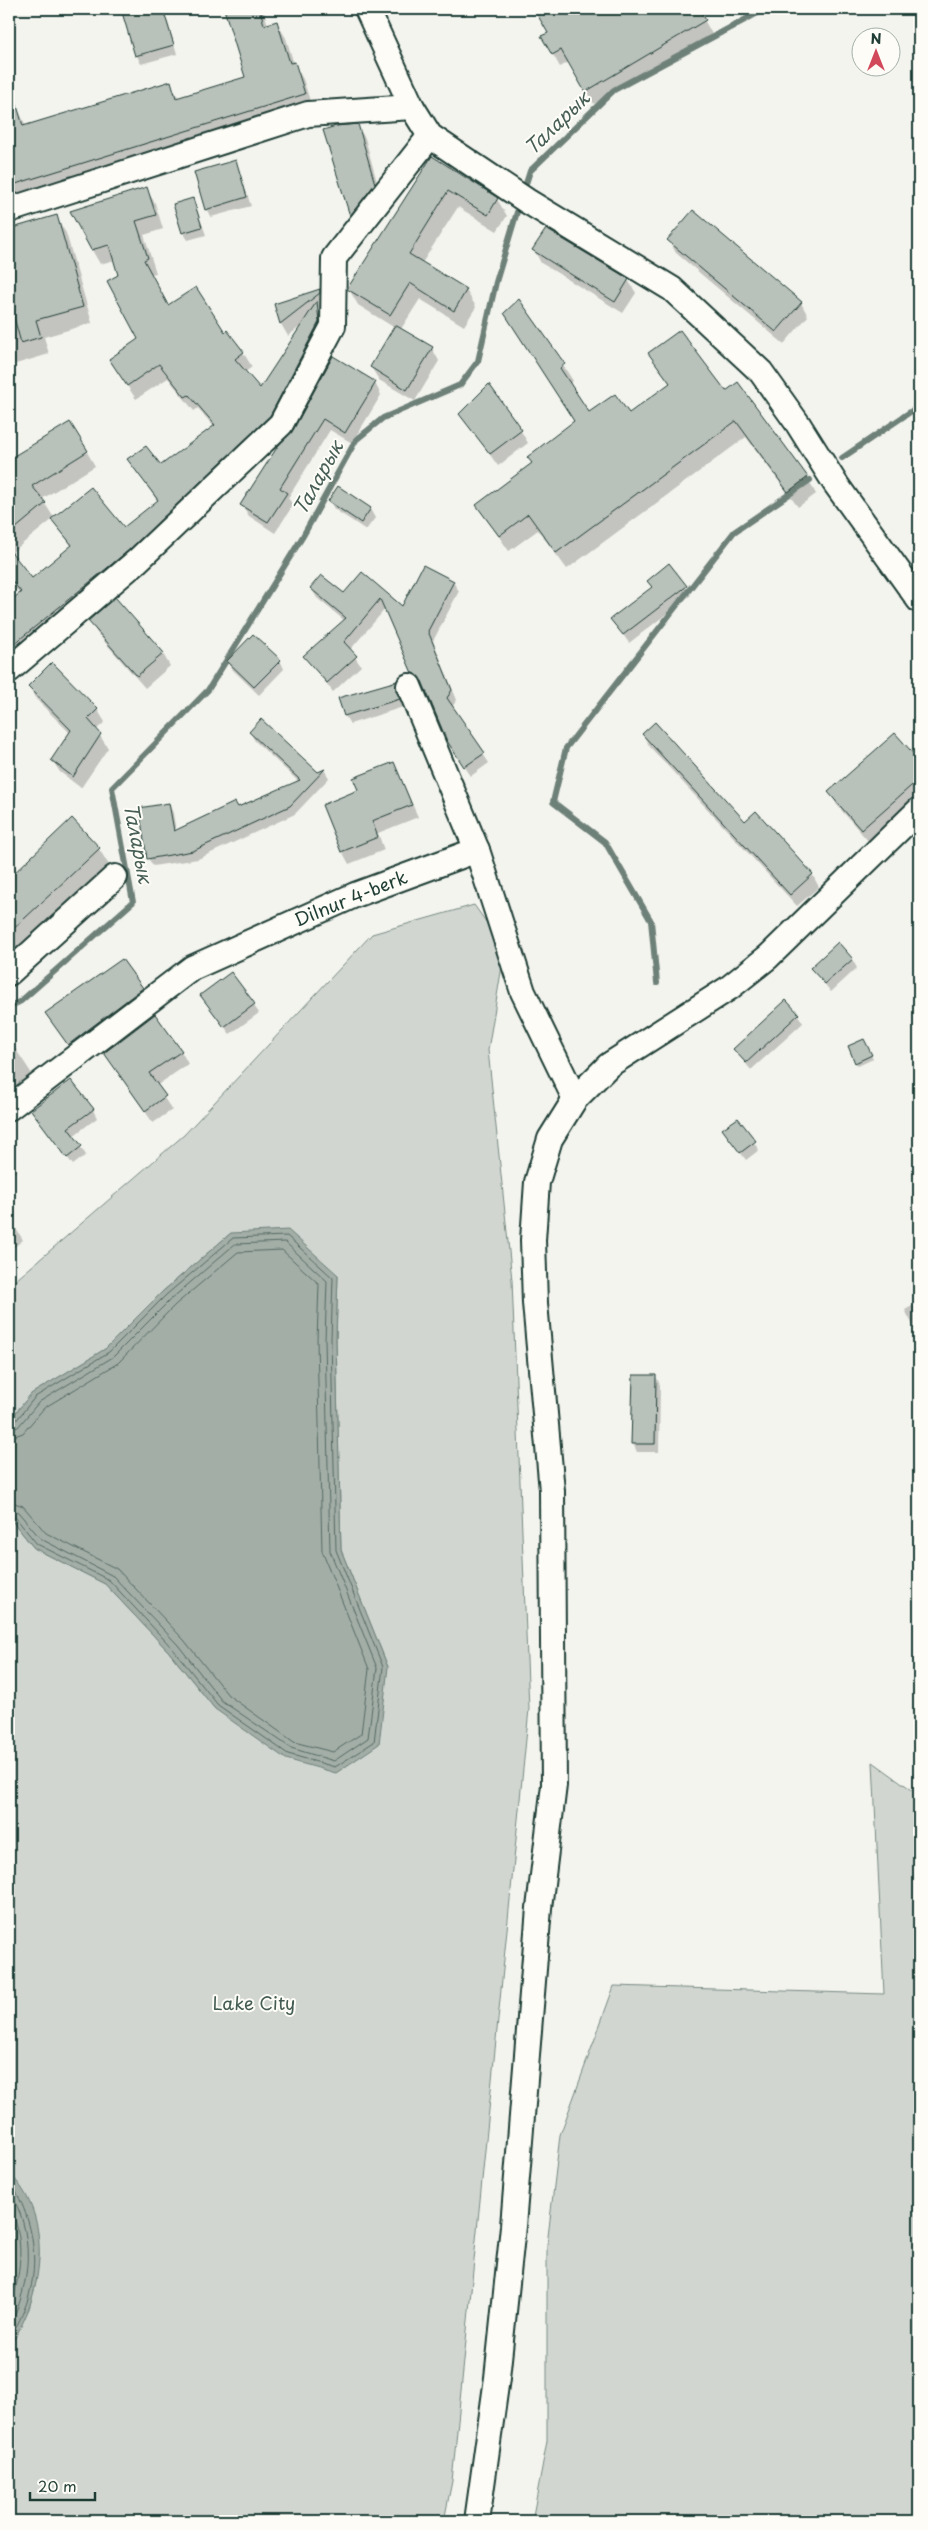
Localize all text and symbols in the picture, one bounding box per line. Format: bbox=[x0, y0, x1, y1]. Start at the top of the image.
north arrow bbox=[850, 28, 900, 78]
text: N bbox=[870, 28, 882, 49]
water label: Таларык bbox=[517, 83, 596, 160]
water label: Таларык bbox=[285, 434, 350, 520]
water label: Таларык bbox=[118, 800, 161, 887]
street label: Dilnur 4-berk bbox=[290, 863, 411, 933]
park label: Lake City bbox=[213, 1989, 295, 2016]
scale bar bbox=[30, 2470, 95, 2502]
text: 20 m bbox=[38, 2474, 77, 2497]

